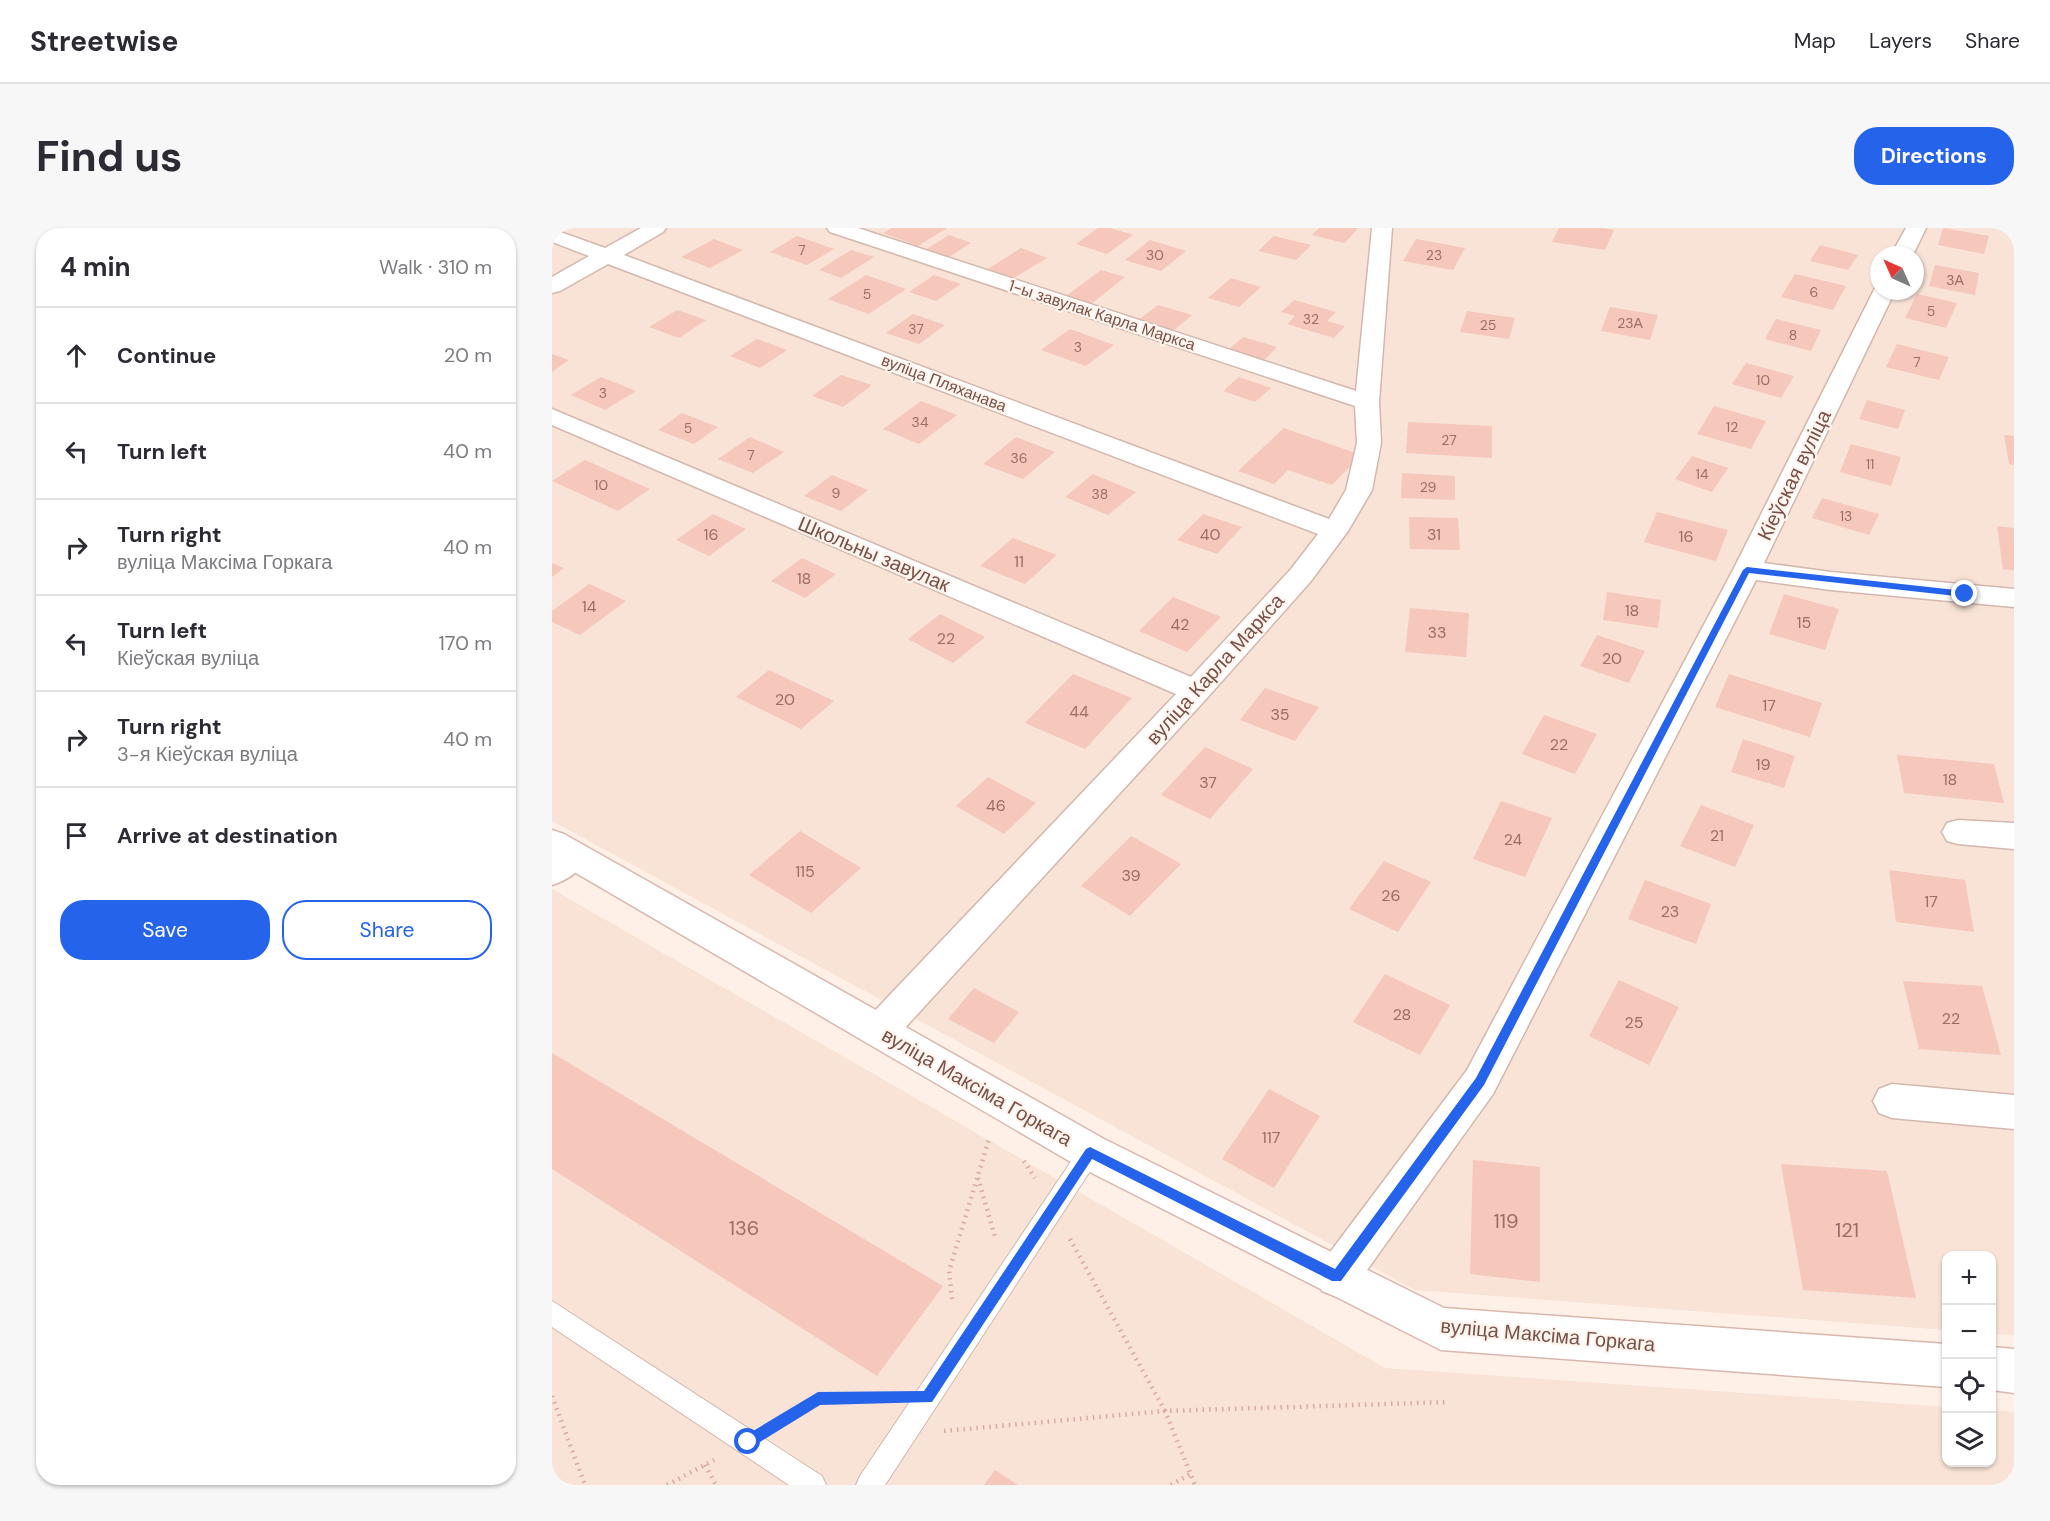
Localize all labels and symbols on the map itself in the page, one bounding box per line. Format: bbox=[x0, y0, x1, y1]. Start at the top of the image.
house number: 7 bbox=[798, 241, 806, 259]
house number: 30 bbox=[1146, 246, 1164, 264]
house number: 23 bbox=[1426, 246, 1442, 264]
north arrow bbox=[1870, 246, 1924, 300]
house number: 3А bbox=[1946, 271, 1964, 289]
street label: 1-ы завулак Карла Маркса bbox=[1006, 275, 1198, 355]
house number: 6 bbox=[1810, 283, 1818, 301]
house number: 5 bbox=[863, 285, 871, 303]
house number: 5 bbox=[1927, 302, 1935, 320]
house number: 32 bbox=[1303, 310, 1319, 328]
house number: 23А bbox=[1617, 314, 1643, 332]
house number: 25 bbox=[1480, 316, 1496, 334]
house number: 37 bbox=[908, 320, 924, 338]
house number: 8 bbox=[1789, 326, 1797, 344]
house number: 3 bbox=[1074, 338, 1082, 356]
street label: вуліца Пляханава bbox=[879, 350, 1010, 417]
house number: 7 bbox=[1913, 353, 1921, 371]
house number: 10 bbox=[1756, 371, 1770, 389]
house number: 3 bbox=[599, 384, 607, 402]
street label: Кіеўская вуліца bbox=[1751, 405, 1837, 545]
house number: 34 bbox=[912, 413, 929, 431]
house number: 12 bbox=[1726, 418, 1738, 436]
house number: 5 bbox=[684, 419, 692, 437]
house number: 27 bbox=[1441, 431, 1457, 449]
house number: 7 bbox=[747, 446, 755, 464]
house number: 36 bbox=[1010, 449, 1028, 467]
house number: 11 bbox=[1866, 455, 1874, 473]
house number: 14 bbox=[1696, 465, 1709, 483]
house number: 10 bbox=[594, 476, 608, 494]
house number: 29 bbox=[1420, 478, 1437, 496]
house number: 9 bbox=[832, 484, 841, 502]
house number: 38 bbox=[1092, 485, 1108, 503]
house number: 13 bbox=[1840, 507, 1852, 525]
street label: Школьны завулак bbox=[794, 510, 954, 598]
house number: 16 bbox=[703, 524, 719, 545]
house number: 40 bbox=[1200, 524, 1220, 545]
house number: 31 bbox=[1427, 524, 1441, 545]
house number: 16 bbox=[1678, 526, 1694, 547]
house number: 11 bbox=[1014, 551, 1024, 572]
house number: 18 bbox=[797, 568, 811, 589]
route end bbox=[1951, 580, 1977, 606]
street label: вуліца Карла Маркса bbox=[1140, 587, 1290, 750]
house number: 14 bbox=[582, 596, 597, 617]
house number: 18 bbox=[1625, 600, 1639, 621]
house number: 15 bbox=[1797, 612, 1811, 633]
house number: 42 bbox=[1171, 614, 1189, 635]
house number: 33 bbox=[1428, 622, 1446, 643]
house number: 22 bbox=[937, 628, 955, 649]
house number: 20 bbox=[1602, 648, 1622, 669]
house number: 20 bbox=[775, 689, 795, 710]
house number: 17 bbox=[1762, 695, 1776, 716]
house number: 44 bbox=[1069, 701, 1089, 722]
house number: 35 bbox=[1270, 704, 1290, 725]
house number: 22 bbox=[1550, 734, 1568, 755]
house number: 19 bbox=[1755, 754, 1771, 775]
house number: 18 bbox=[1943, 769, 1957, 790]
house number: 37 bbox=[1199, 772, 1217, 793]
house number: 46 bbox=[986, 795, 1006, 816]
house number: 21 bbox=[1710, 825, 1724, 846]
house number: 24 bbox=[1504, 829, 1523, 850]
house number: 115 bbox=[795, 861, 815, 882]
house number: 39 bbox=[1121, 865, 1141, 886]
house number: 26 bbox=[1381, 885, 1401, 906]
house number: 17 bbox=[1924, 891, 1938, 912]
house number: 23 bbox=[1661, 901, 1679, 922]
house number: 28 bbox=[1393, 1004, 1411, 1025]
house number: 22 bbox=[1942, 1008, 1960, 1029]
house number: 25 bbox=[1625, 1012, 1643, 1033]
street label: вуліца Максіма Горкага bbox=[877, 1022, 1078, 1153]
house number: 117 bbox=[1262, 1127, 1280, 1148]
house number: 119 bbox=[1493, 1208, 1519, 1234]
house number: 136 bbox=[729, 1215, 759, 1241]
house number: 121 bbox=[1835, 1217, 1859, 1243]
street label: вуліца Максіма Горкага bbox=[1440, 1313, 1657, 1357]
route start bbox=[734, 1428, 760, 1454]

